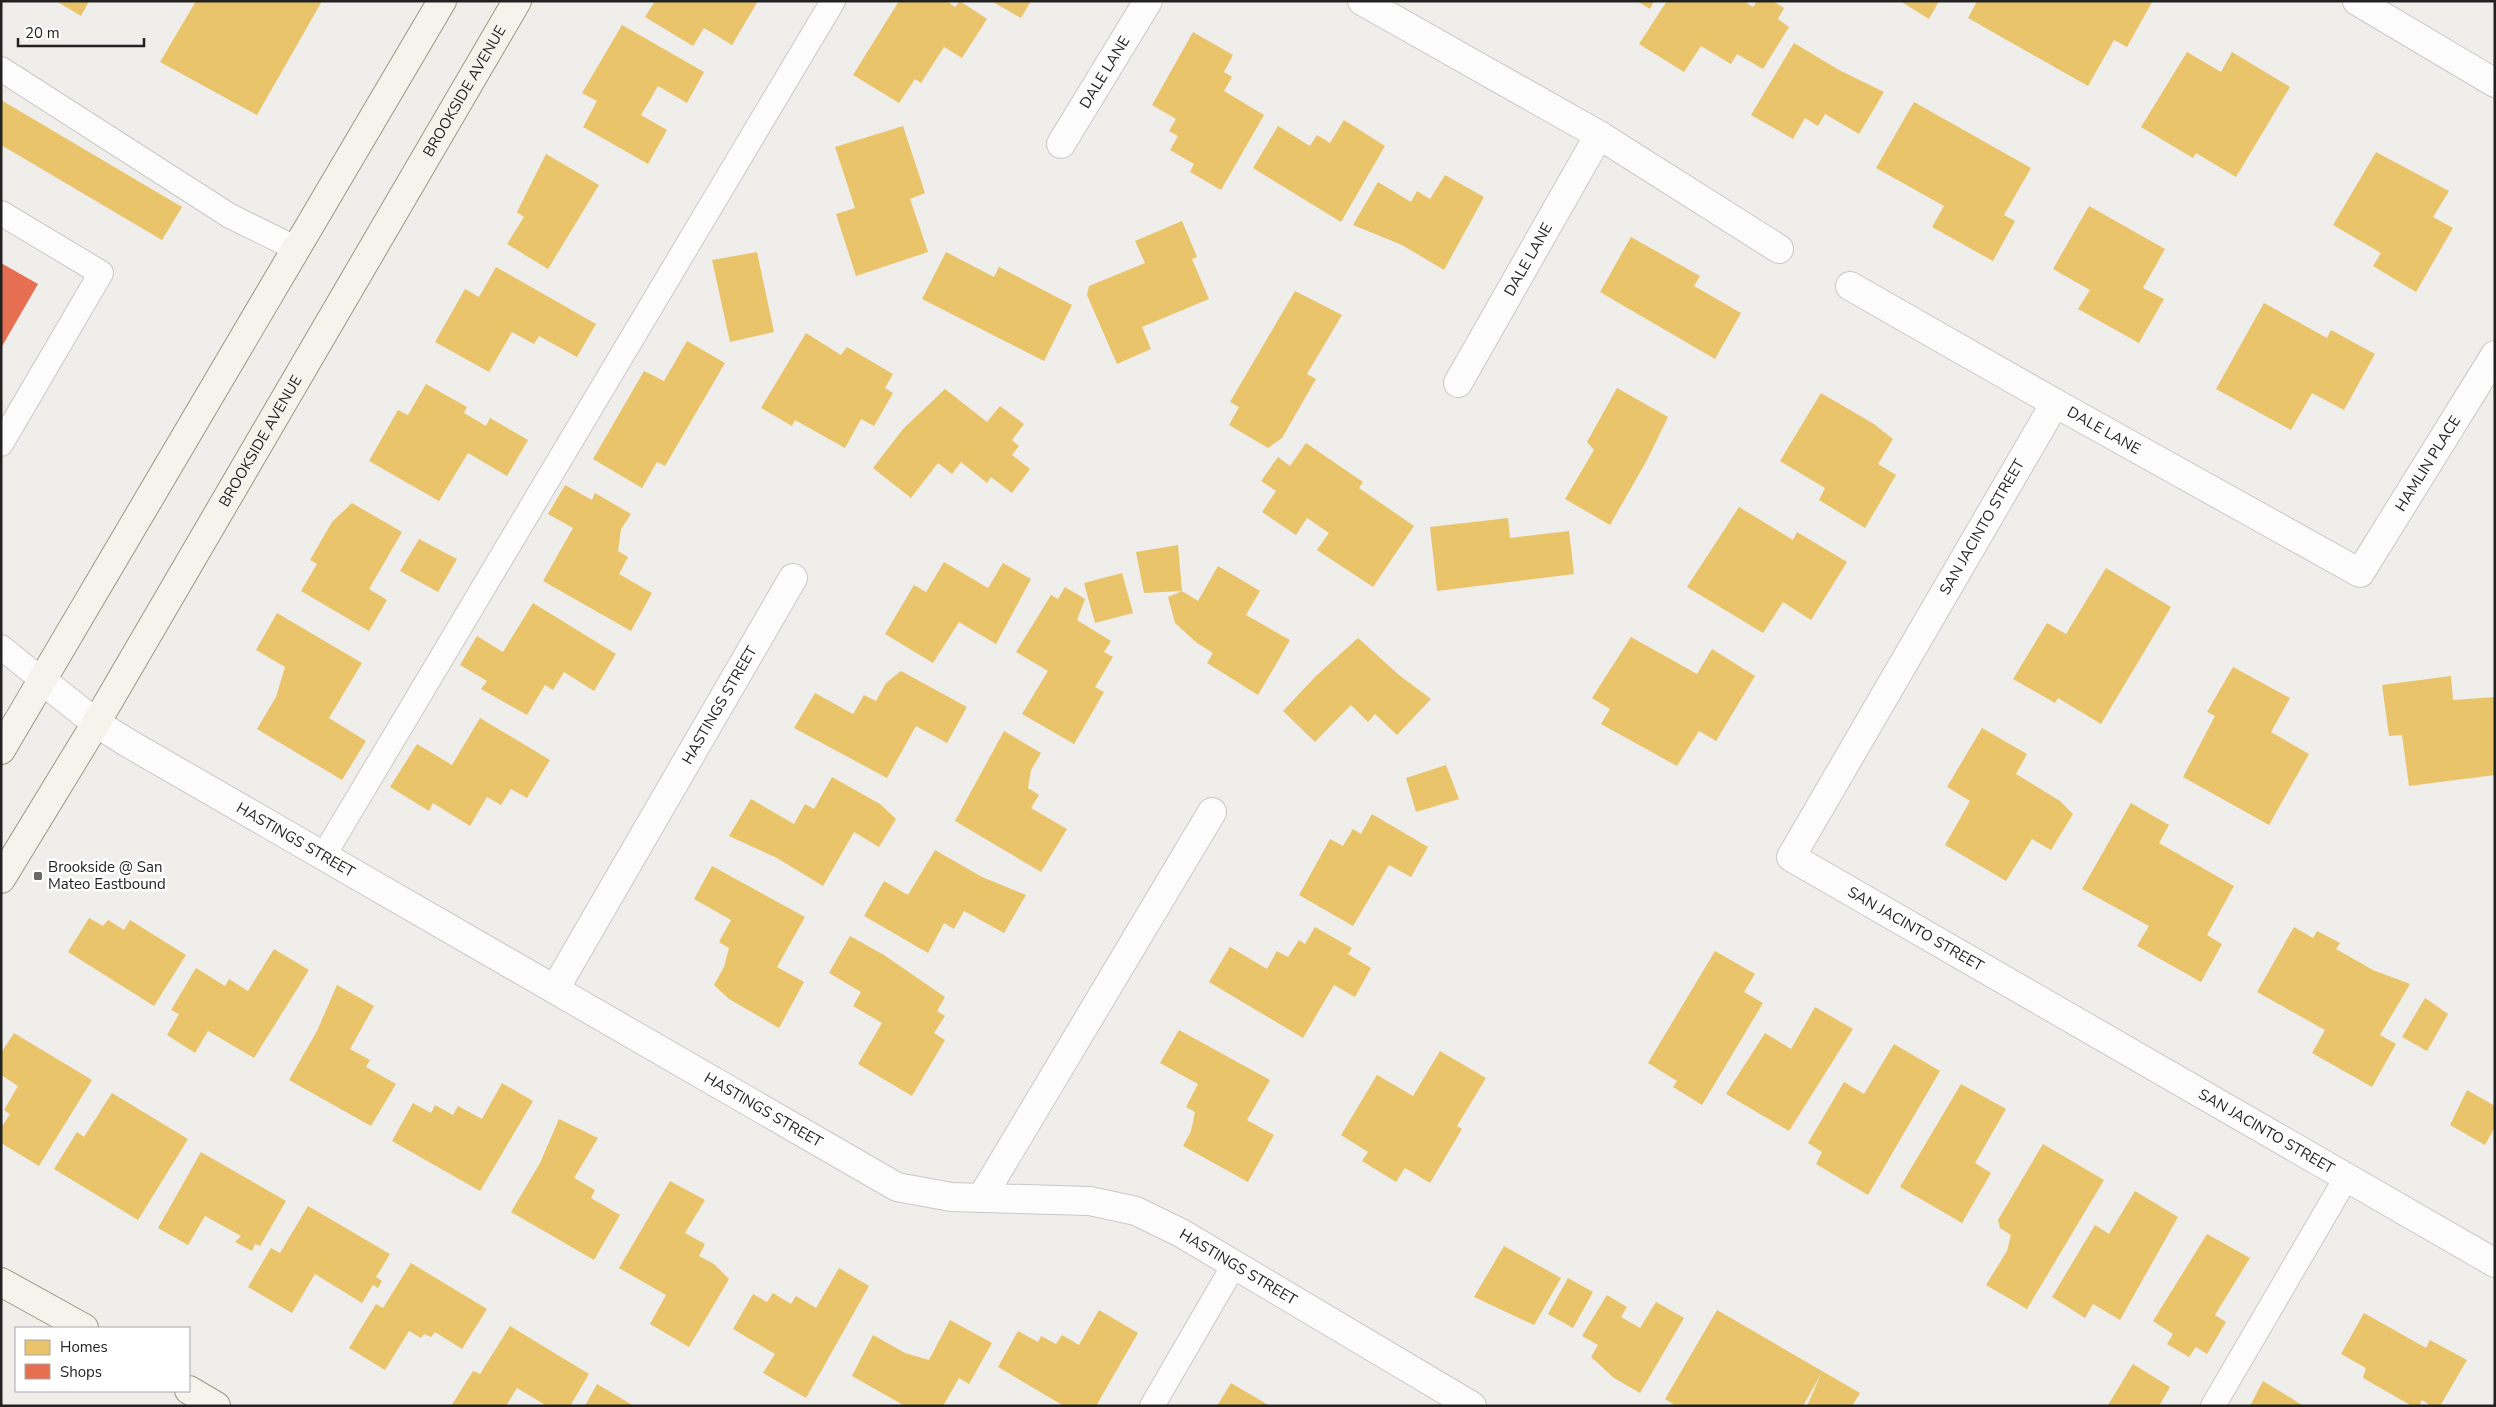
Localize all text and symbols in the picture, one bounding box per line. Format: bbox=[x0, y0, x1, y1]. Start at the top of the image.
scale bar bbox=[18, 15, 144, 47]
street label: BROOKSIDE AVENUE bbox=[418, 22, 511, 161]
text: 20 m bbox=[25, 23, 60, 43]
street label: DALE LANE bbox=[1075, 32, 1134, 112]
street label: DALE LANE bbox=[1499, 219, 1557, 300]
street label: BROOKSIDE AVENUE bbox=[214, 372, 307, 510]
street label: DALE LANE bbox=[2064, 402, 2144, 459]
street label: HAMLIN PLACE bbox=[2391, 412, 2465, 515]
street label: SAN JACINTO STREET bbox=[1935, 455, 2029, 599]
street label: HASTINGS STREET bbox=[677, 642, 762, 768]
street label: HASTINGS STREET bbox=[233, 798, 359, 882]
place label: Brookside @ San Mateo Eastbound bbox=[48, 857, 166, 894]
marker: Brookside @ San Mateo Eastbound bbox=[32, 870, 44, 882]
street label: SAN JACINTO STREET bbox=[1844, 882, 1987, 976]
street label: HASTINGS STREET bbox=[700, 1068, 826, 1152]
street label: SAN JACINTO STREET bbox=[2195, 1084, 2338, 1178]
street label: HASTINGS STREET bbox=[1176, 1224, 1301, 1310]
legend bbox=[15, 1327, 190, 1392]
text: Homes bbox=[60, 1337, 108, 1357]
text: Shops bbox=[60, 1362, 102, 1382]

